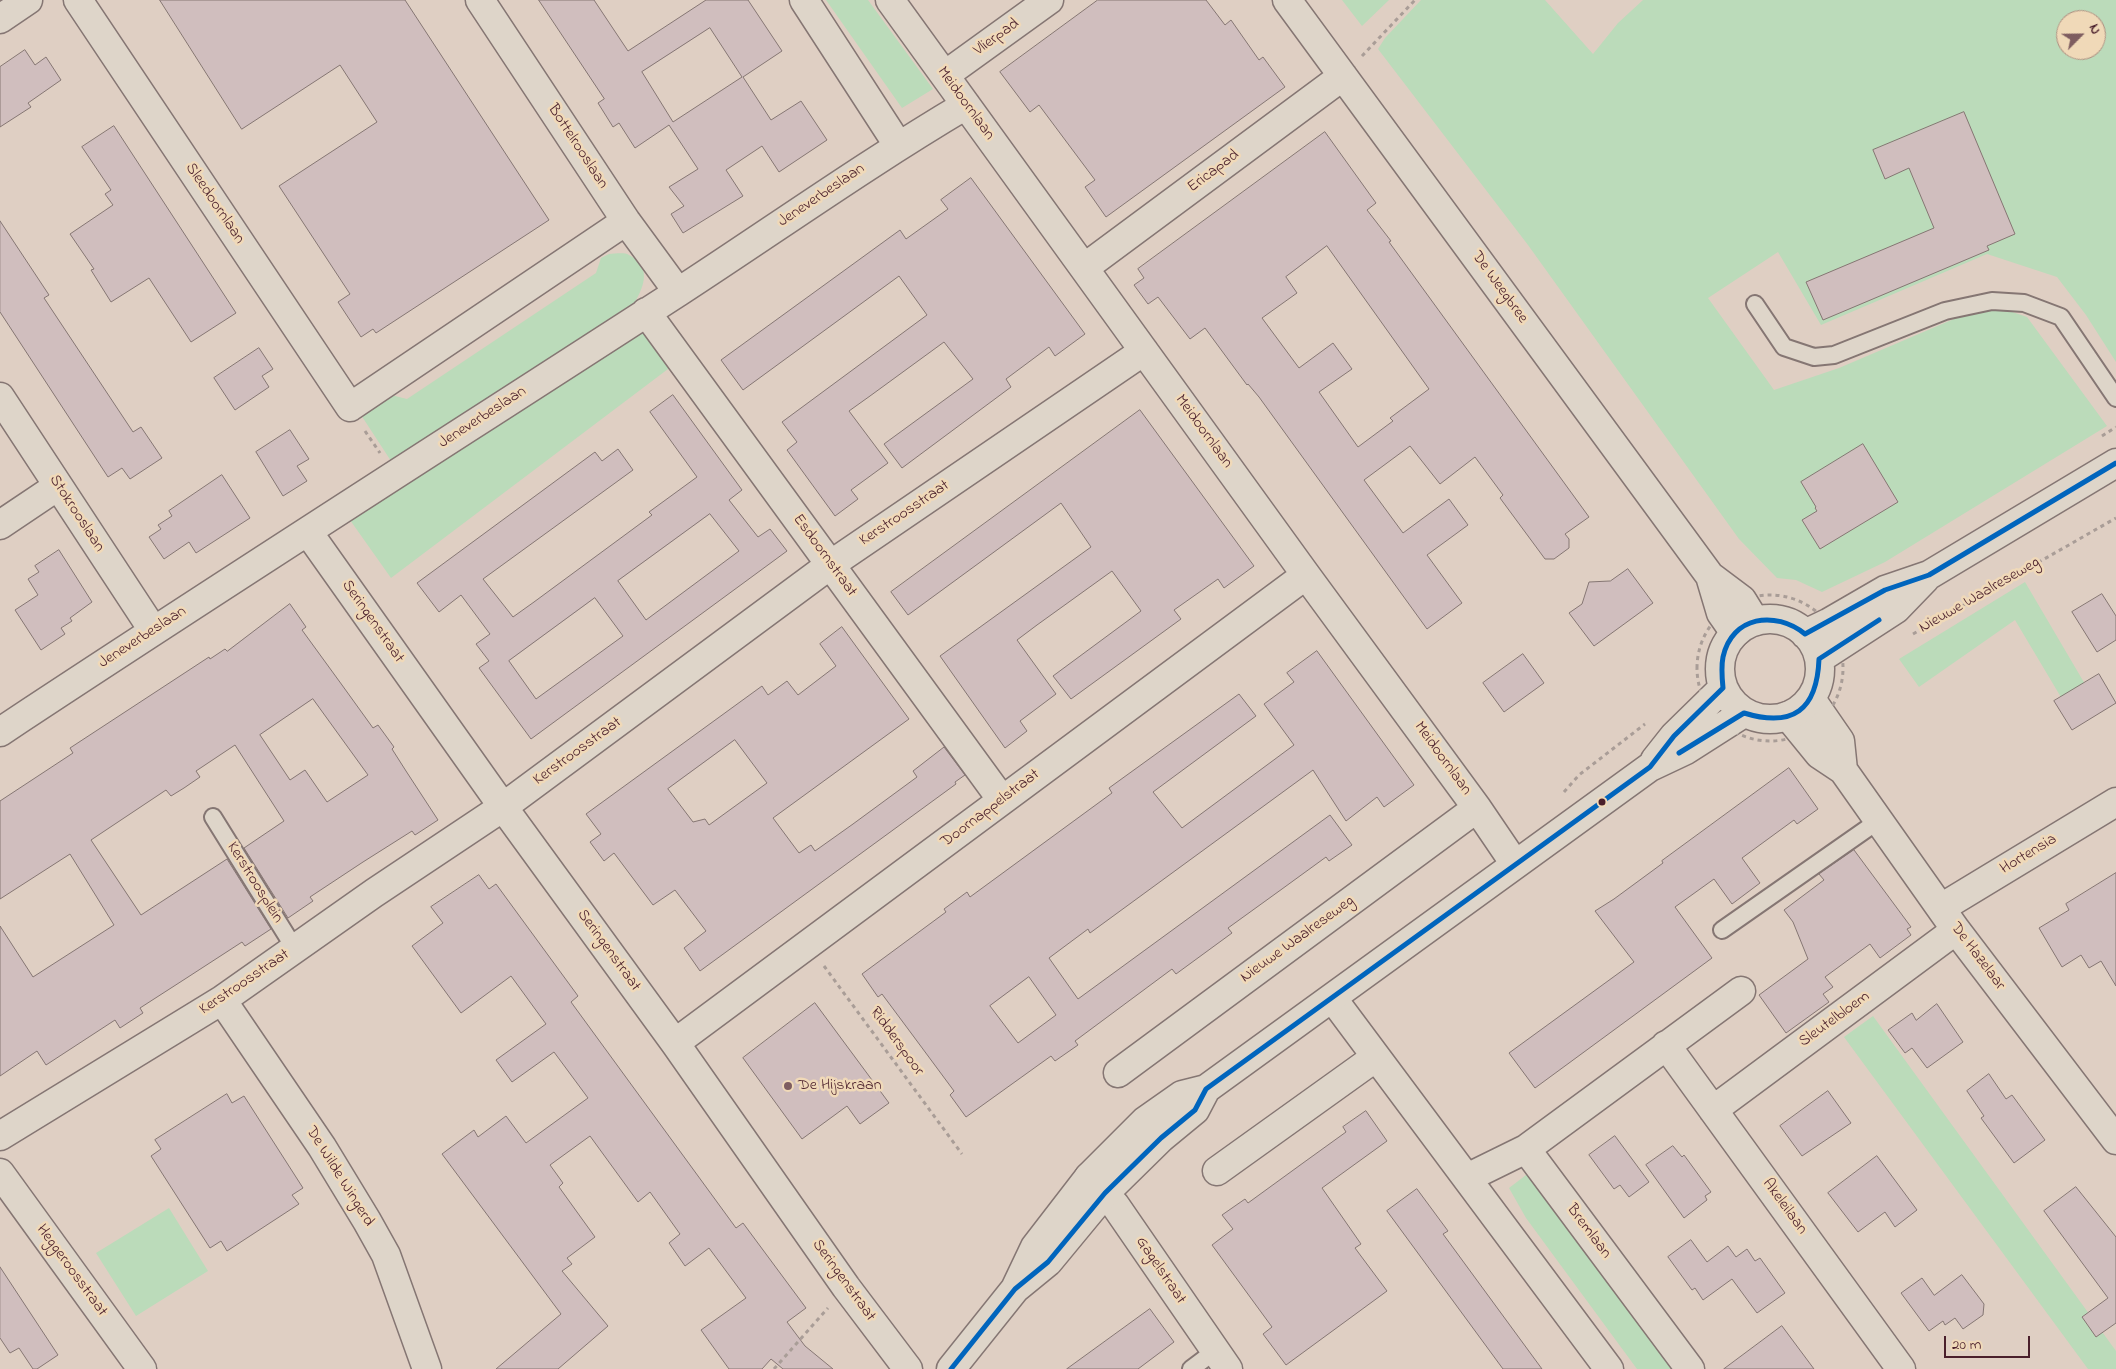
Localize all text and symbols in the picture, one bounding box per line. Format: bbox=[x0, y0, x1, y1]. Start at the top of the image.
north arrow bbox=[2056, 10, 2106, 60]
street label: Vlierpad bbox=[971, 15, 1023, 61]
text: N bbox=[2083, 21, 2106, 38]
street label: Meidoornlaan bbox=[932, 64, 998, 144]
street label: Bottelrooslaan bbox=[542, 101, 612, 193]
street label: Ericapad bbox=[1184, 146, 1244, 198]
street label: Sleedoornlaan bbox=[180, 160, 248, 248]
street label: Jeneverbeslaan bbox=[775, 160, 869, 232]
street label: De Weegbree bbox=[1467, 248, 1531, 328]
street label: Jeneverbeslaan bbox=[436, 383, 530, 453]
street label: Meidoornlaan bbox=[1170, 392, 1236, 472]
street label: Stokrooslaan bbox=[44, 472, 108, 556]
street label: Kerstroosstraat bbox=[856, 477, 954, 551]
street label: Esdoornstraat bbox=[788, 511, 860, 601]
street label: Nieuwe Waalreseweg bbox=[1916, 554, 2044, 638]
street label: Seringenstraat bbox=[336, 577, 408, 667]
street label: Jeneverbeslaan bbox=[96, 603, 190, 673]
street label: Kerstroosstraat bbox=[530, 714, 626, 790]
street label: Meidoornlaan bbox=[1409, 719, 1475, 799]
street label: Doornappelstraat bbox=[938, 766, 1044, 852]
unlabelled marker bbox=[1597, 797, 1607, 807]
street label: Hortensia bbox=[1997, 831, 2061, 879]
street label: Kerstroosplein bbox=[221, 839, 287, 927]
street label: Nieuwe Waalreseweg bbox=[1237, 892, 1359, 988]
street label: Seringenstraat bbox=[572, 906, 644, 996]
street label: De Hazelaar bbox=[1945, 919, 2009, 995]
street label: Kerstroosstraat bbox=[196, 946, 294, 1020]
street label: Sleutelbloem bbox=[1796, 988, 1874, 1052]
street label: Ridderspoor bbox=[865, 1004, 927, 1080]
place label: De Hijskraan bbox=[798, 1076, 882, 1096]
marker: De Hijskraan bbox=[782, 1080, 794, 1092]
street label: De Wilde Wingerd bbox=[301, 1124, 377, 1230]
street label: Akeleilaan bbox=[1757, 1175, 1811, 1239]
street label: Bremlaan bbox=[1561, 1201, 1615, 1263]
street label: Heggeroosstraat bbox=[31, 1221, 111, 1321]
street label: Gagelstraat bbox=[1131, 1234, 1189, 1308]
street label: Seringenstraat bbox=[807, 1236, 879, 1326]
scale bar bbox=[1946, 1326, 2032, 1358]
text: 20 m bbox=[1952, 1334, 1981, 1356]

